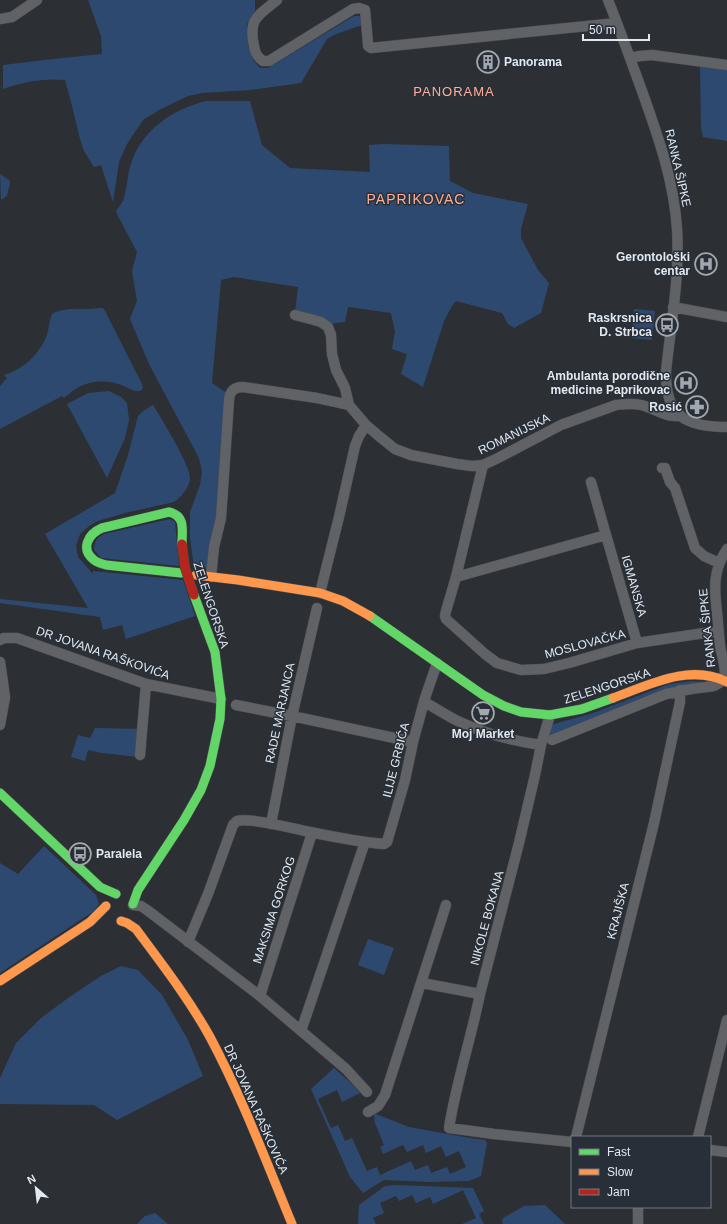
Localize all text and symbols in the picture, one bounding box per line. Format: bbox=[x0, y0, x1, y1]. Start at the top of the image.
scale bar bbox=[583, 16, 649, 42]
text: 50 m bbox=[589, 23, 616, 37]
building icon: Panorama bbox=[475, 49, 501, 75]
place label: Panorama bbox=[504, 55, 562, 69]
district label: PANORAMA bbox=[413, 84, 495, 99]
street label: RANKA ŠIPKE bbox=[662, 128, 695, 208]
district label: PAPRIKOVAC bbox=[367, 191, 465, 207]
place label: Gerontološki centar bbox=[616, 250, 690, 278]
hospital icon: Gerontološki centar bbox=[693, 251, 719, 277]
place label: Raskrsnica D. Strbca bbox=[588, 311, 652, 339]
bus stop icon: Raskrsnica D. Strbca bbox=[654, 312, 680, 338]
place label: Ambulanta porodične medicine Paprikovac bbox=[547, 369, 670, 397]
hospital icon: Ambulanta porodične medicine Paprikovac bbox=[673, 370, 699, 396]
pharmacy icon: Rosić bbox=[684, 394, 710, 420]
place label: Rosić bbox=[649, 400, 682, 414]
street label: ROMANIJSKA bbox=[476, 411, 552, 457]
street label: IGMANSKA bbox=[619, 554, 649, 618]
street label: ZELENGORSKA bbox=[190, 560, 232, 650]
street label: RANKA ŠIPKE bbox=[695, 588, 718, 668]
street label: DR JOVANA RAŠKOVIĆA bbox=[34, 623, 172, 682]
street label: MOSLOVAČKA bbox=[543, 626, 627, 662]
street label: RADE MARJANCA bbox=[262, 661, 298, 765]
street label: ZELENGORSKA bbox=[562, 665, 652, 707]
supermarket icon: Moj Market bbox=[470, 700, 496, 726]
street label: ILIJE GRBIĆA bbox=[379, 721, 412, 799]
place label: Moj Market bbox=[452, 727, 514, 741]
bus stop icon: Paralela bbox=[67, 841, 93, 867]
place label: Paralela bbox=[96, 847, 142, 861]
street label: MAKSIMA GORKOG bbox=[250, 855, 298, 965]
street label: NIKOLE BOKANA bbox=[468, 869, 506, 967]
street label: KRAJIŠKA bbox=[603, 881, 632, 941]
street label: DR JOVANA RAŠKOVIĆA bbox=[221, 1042, 292, 1176]
legend bbox=[571, 1136, 711, 1208]
text: Fast bbox=[607, 1145, 631, 1159]
text: Slow bbox=[607, 1165, 633, 1179]
north arrow bbox=[16, 1168, 56, 1208]
text: N bbox=[25, 1172, 38, 1186]
text: Jam bbox=[607, 1185, 630, 1199]

